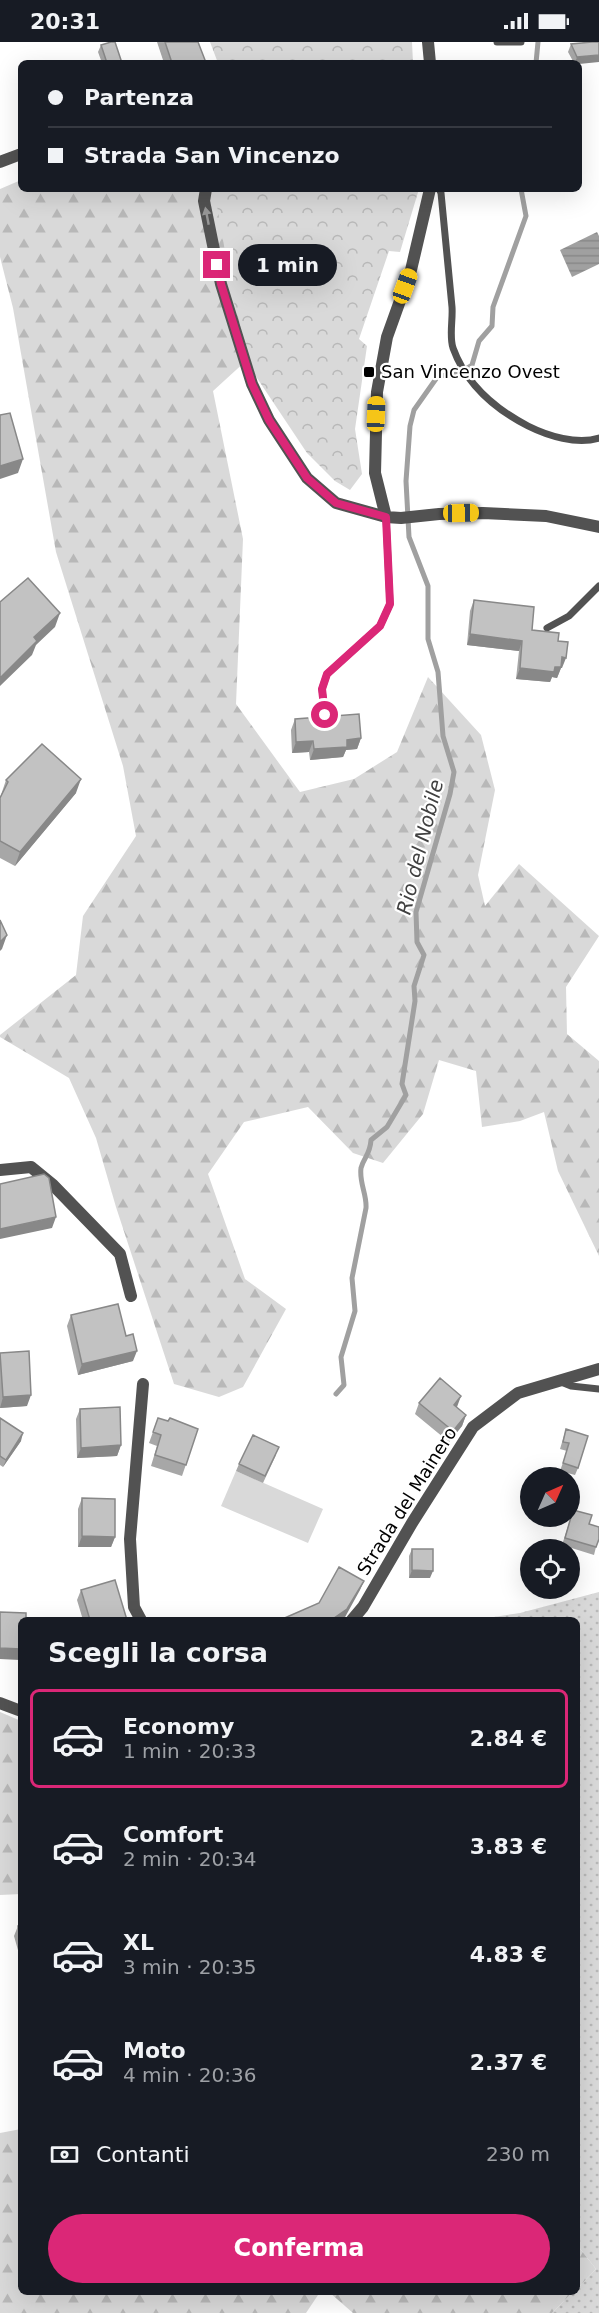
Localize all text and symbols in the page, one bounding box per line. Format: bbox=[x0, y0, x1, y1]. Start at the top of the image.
text: 20:31 bbox=[30, 9, 100, 34]
text: Partenza bbox=[84, 85, 194, 110]
text: Strada San Vincenzo bbox=[84, 143, 340, 168]
one-way arrow bbox=[202, 206, 211, 225]
callout: 1 min bbox=[238, 244, 337, 286]
route end bbox=[203, 251, 230, 278]
text: 1 min bbox=[256, 253, 319, 277]
car bbox=[390, 266, 420, 306]
place label: San Vincenzo Ovest bbox=[381, 361, 560, 382]
marker: San Vincenzo Ovest bbox=[362, 365, 376, 379]
car bbox=[366, 396, 386, 432]
car bbox=[443, 504, 479, 522]
route start bbox=[311, 701, 338, 728]
water label: Rio del Nobile bbox=[392, 777, 448, 917]
street label: Strada del Mainero bbox=[353, 1423, 461, 1579]
north arrow bbox=[520, 1467, 580, 1527]
map controls bbox=[520, 1467, 580, 1599]
button: locate bbox=[520, 1539, 580, 1599]
text: Scegli la corsa bbox=[48, 1637, 268, 1668]
icon: car bbox=[51, 1712, 105, 1766]
text: Economy bbox=[123, 1714, 234, 1739]
text: 2.84 € bbox=[470, 1726, 547, 1751]
text: 1 min · 20:33 bbox=[123, 1739, 257, 1763]
icon: car bbox=[51, 1820, 105, 1874]
text: Comfort bbox=[123, 1822, 223, 1847]
text: 3.83 € bbox=[470, 1834, 547, 1859]
text: 2 min · 20:34 bbox=[123, 1847, 257, 1871]
icon: car bbox=[51, 1928, 105, 1982]
text: XL bbox=[123, 1930, 154, 1955]
text: 4.83 € bbox=[470, 1942, 547, 1967]
text: 3 min · 20:35 bbox=[123, 1955, 257, 1979]
icon: car bbox=[51, 2036, 105, 2090]
text: Moto bbox=[123, 2038, 186, 2063]
text: 2.37 € bbox=[470, 2050, 547, 2075]
text: 4 min · 20:36 bbox=[123, 2063, 257, 2087]
icon: cash bbox=[48, 2138, 81, 2171]
text: Contanti bbox=[96, 2142, 190, 2167]
text: 230 m bbox=[486, 2142, 550, 2166]
button: Conferma bbox=[48, 2214, 550, 2283]

